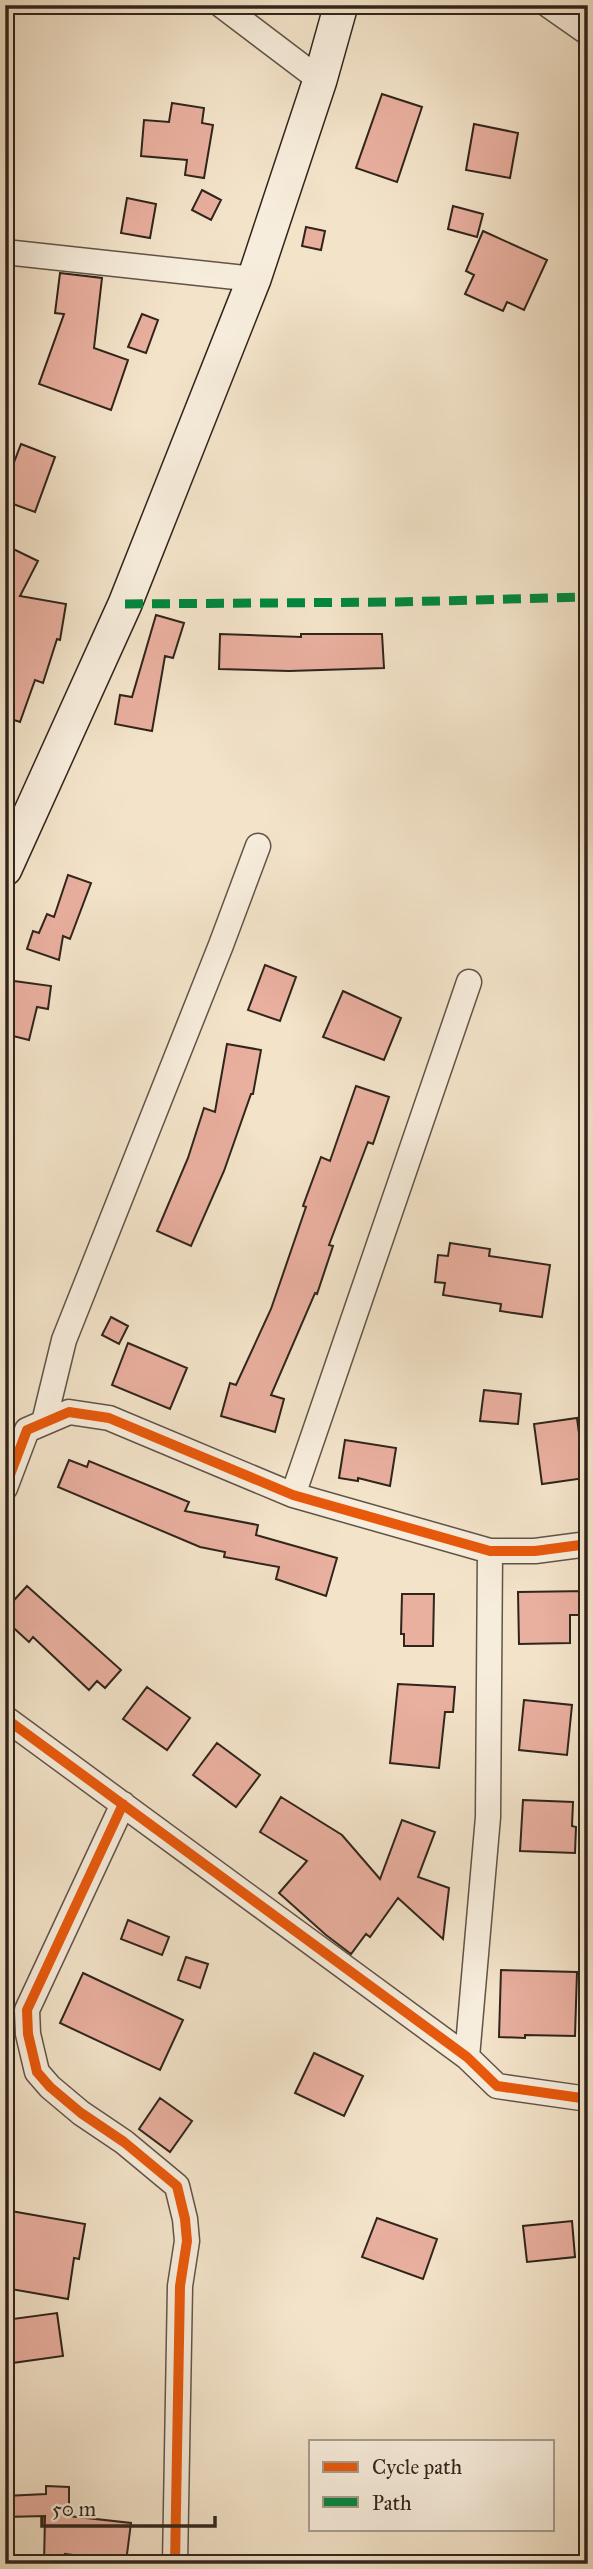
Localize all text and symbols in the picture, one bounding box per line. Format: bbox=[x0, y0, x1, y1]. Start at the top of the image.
legend bbox=[309, 2440, 554, 2530]
text: Cycle path bbox=[372, 2454, 463, 2480]
scale bar bbox=[42, 2485, 215, 2529]
text: Path bbox=[372, 2490, 412, 2516]
text: 50 m bbox=[52, 2496, 97, 2522]

